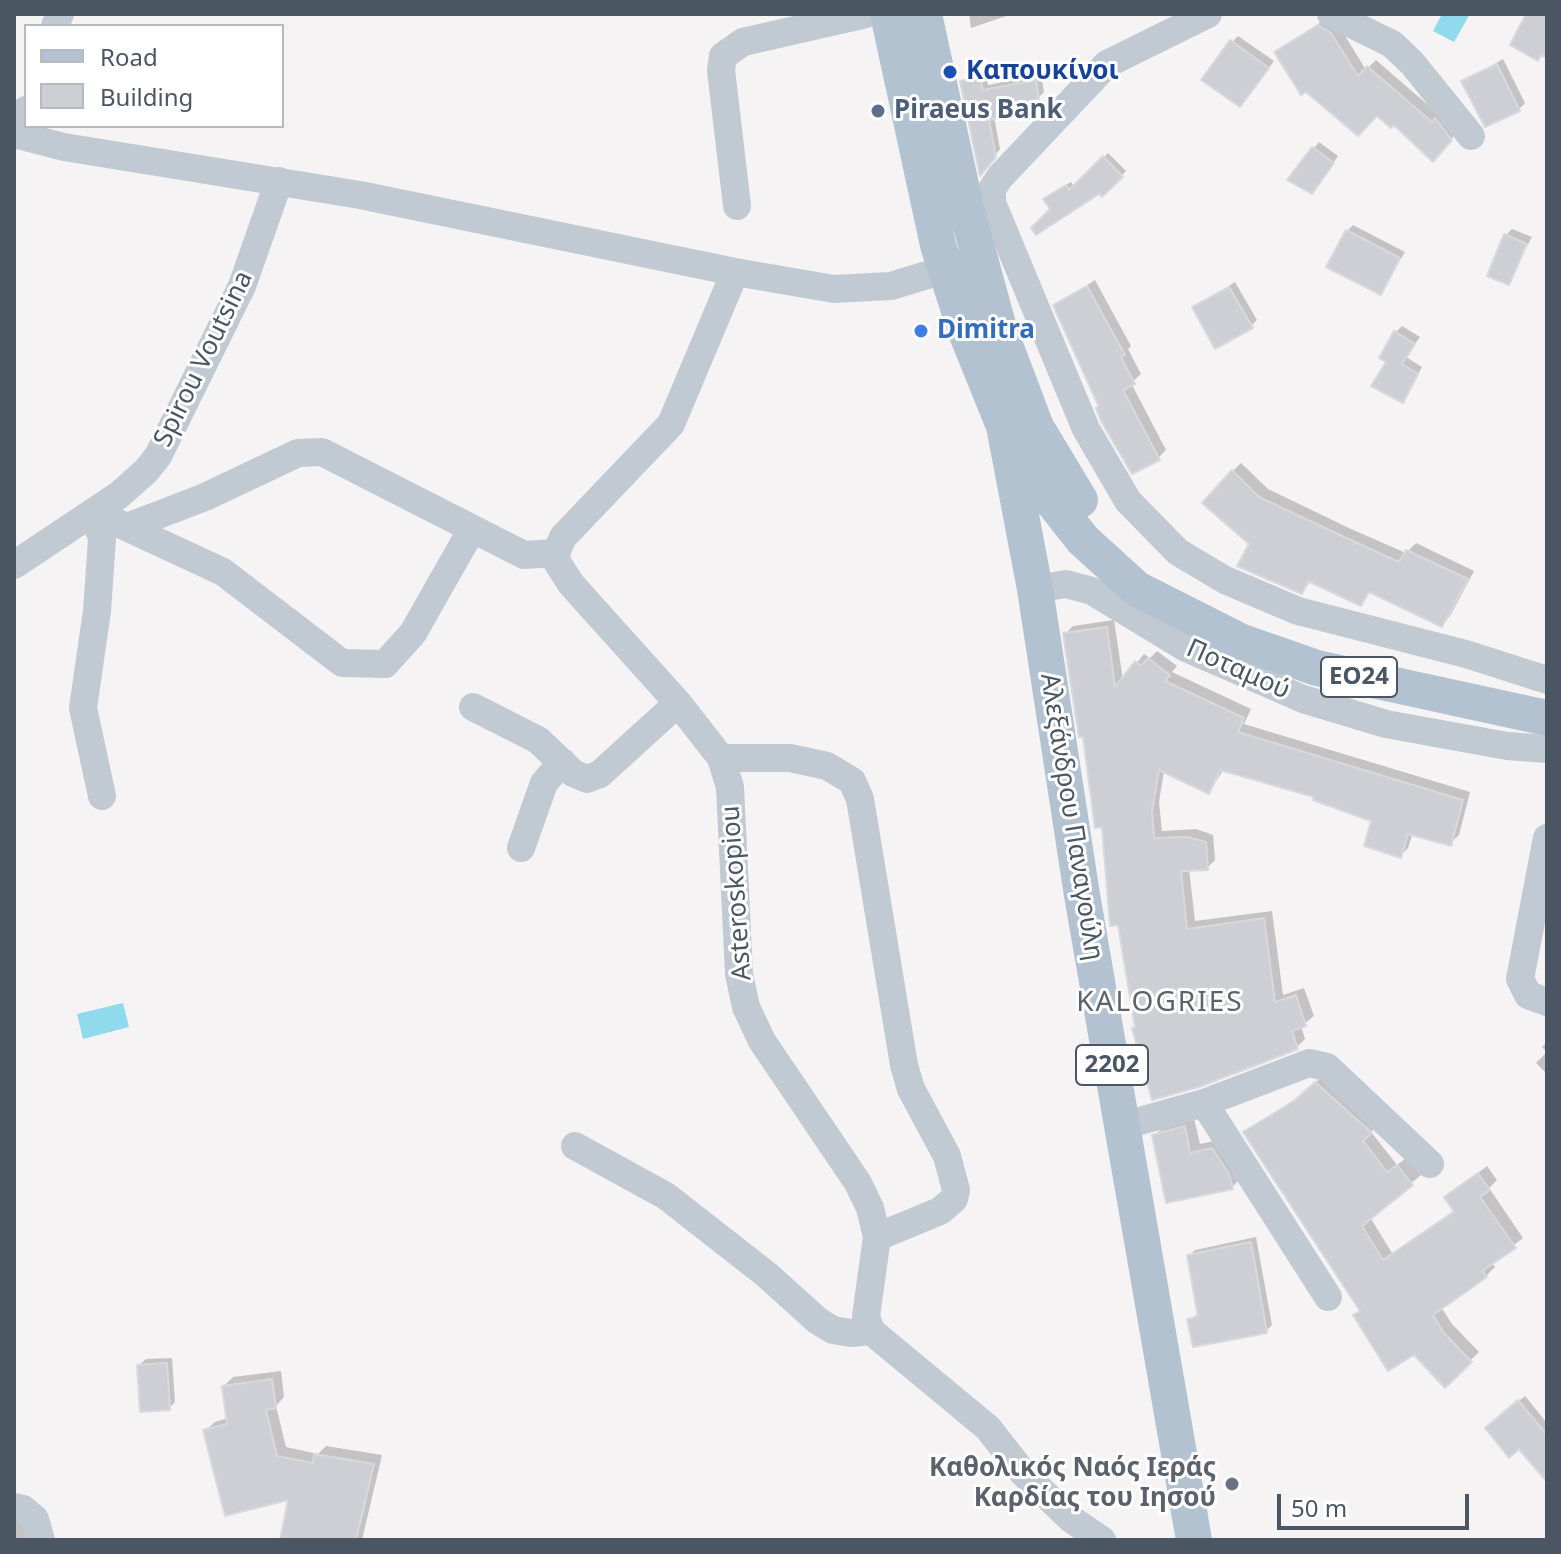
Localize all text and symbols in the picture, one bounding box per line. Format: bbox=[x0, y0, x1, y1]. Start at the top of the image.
legend bbox=[24, 24, 284, 128]
text: Road bbox=[100, 40, 158, 73]
place label: Καπουκίνοι bbox=[966, 56, 1119, 88]
marker: Καπουκίνοι bbox=[941, 63, 959, 81]
text: Building bbox=[100, 80, 193, 113]
place label: Piraeus Bank bbox=[894, 95, 1063, 127]
marker: Piraeus Bank bbox=[869, 102, 887, 120]
street label: Spirou Voutsina bbox=[148, 266, 260, 452]
place label: Dimitra bbox=[937, 315, 1035, 347]
marker: Dimitra bbox=[912, 322, 930, 340]
street label: Ποταμού bbox=[1181, 633, 1295, 707]
road number: ΕΟ24 bbox=[1321, 657, 1397, 697]
street label: Αλεξάνδρου Παναγούλη bbox=[1033, 671, 1109, 963]
street label: Asteroskopiou bbox=[715, 804, 759, 982]
district label: KALOGRIES bbox=[1076, 986, 1244, 1020]
road number: 2202 bbox=[1076, 1045, 1148, 1085]
place label: Καθολικός Ναός Ιεράς Καρδίας του Ιησού bbox=[929, 1453, 1216, 1514]
marker: Καθολικός Ναός Ιεράς Καρδίας του Ιησού bbox=[1223, 1475, 1241, 1493]
scale bar bbox=[1281, 1478, 1473, 1528]
text: 50 m bbox=[1291, 1491, 1347, 1524]

